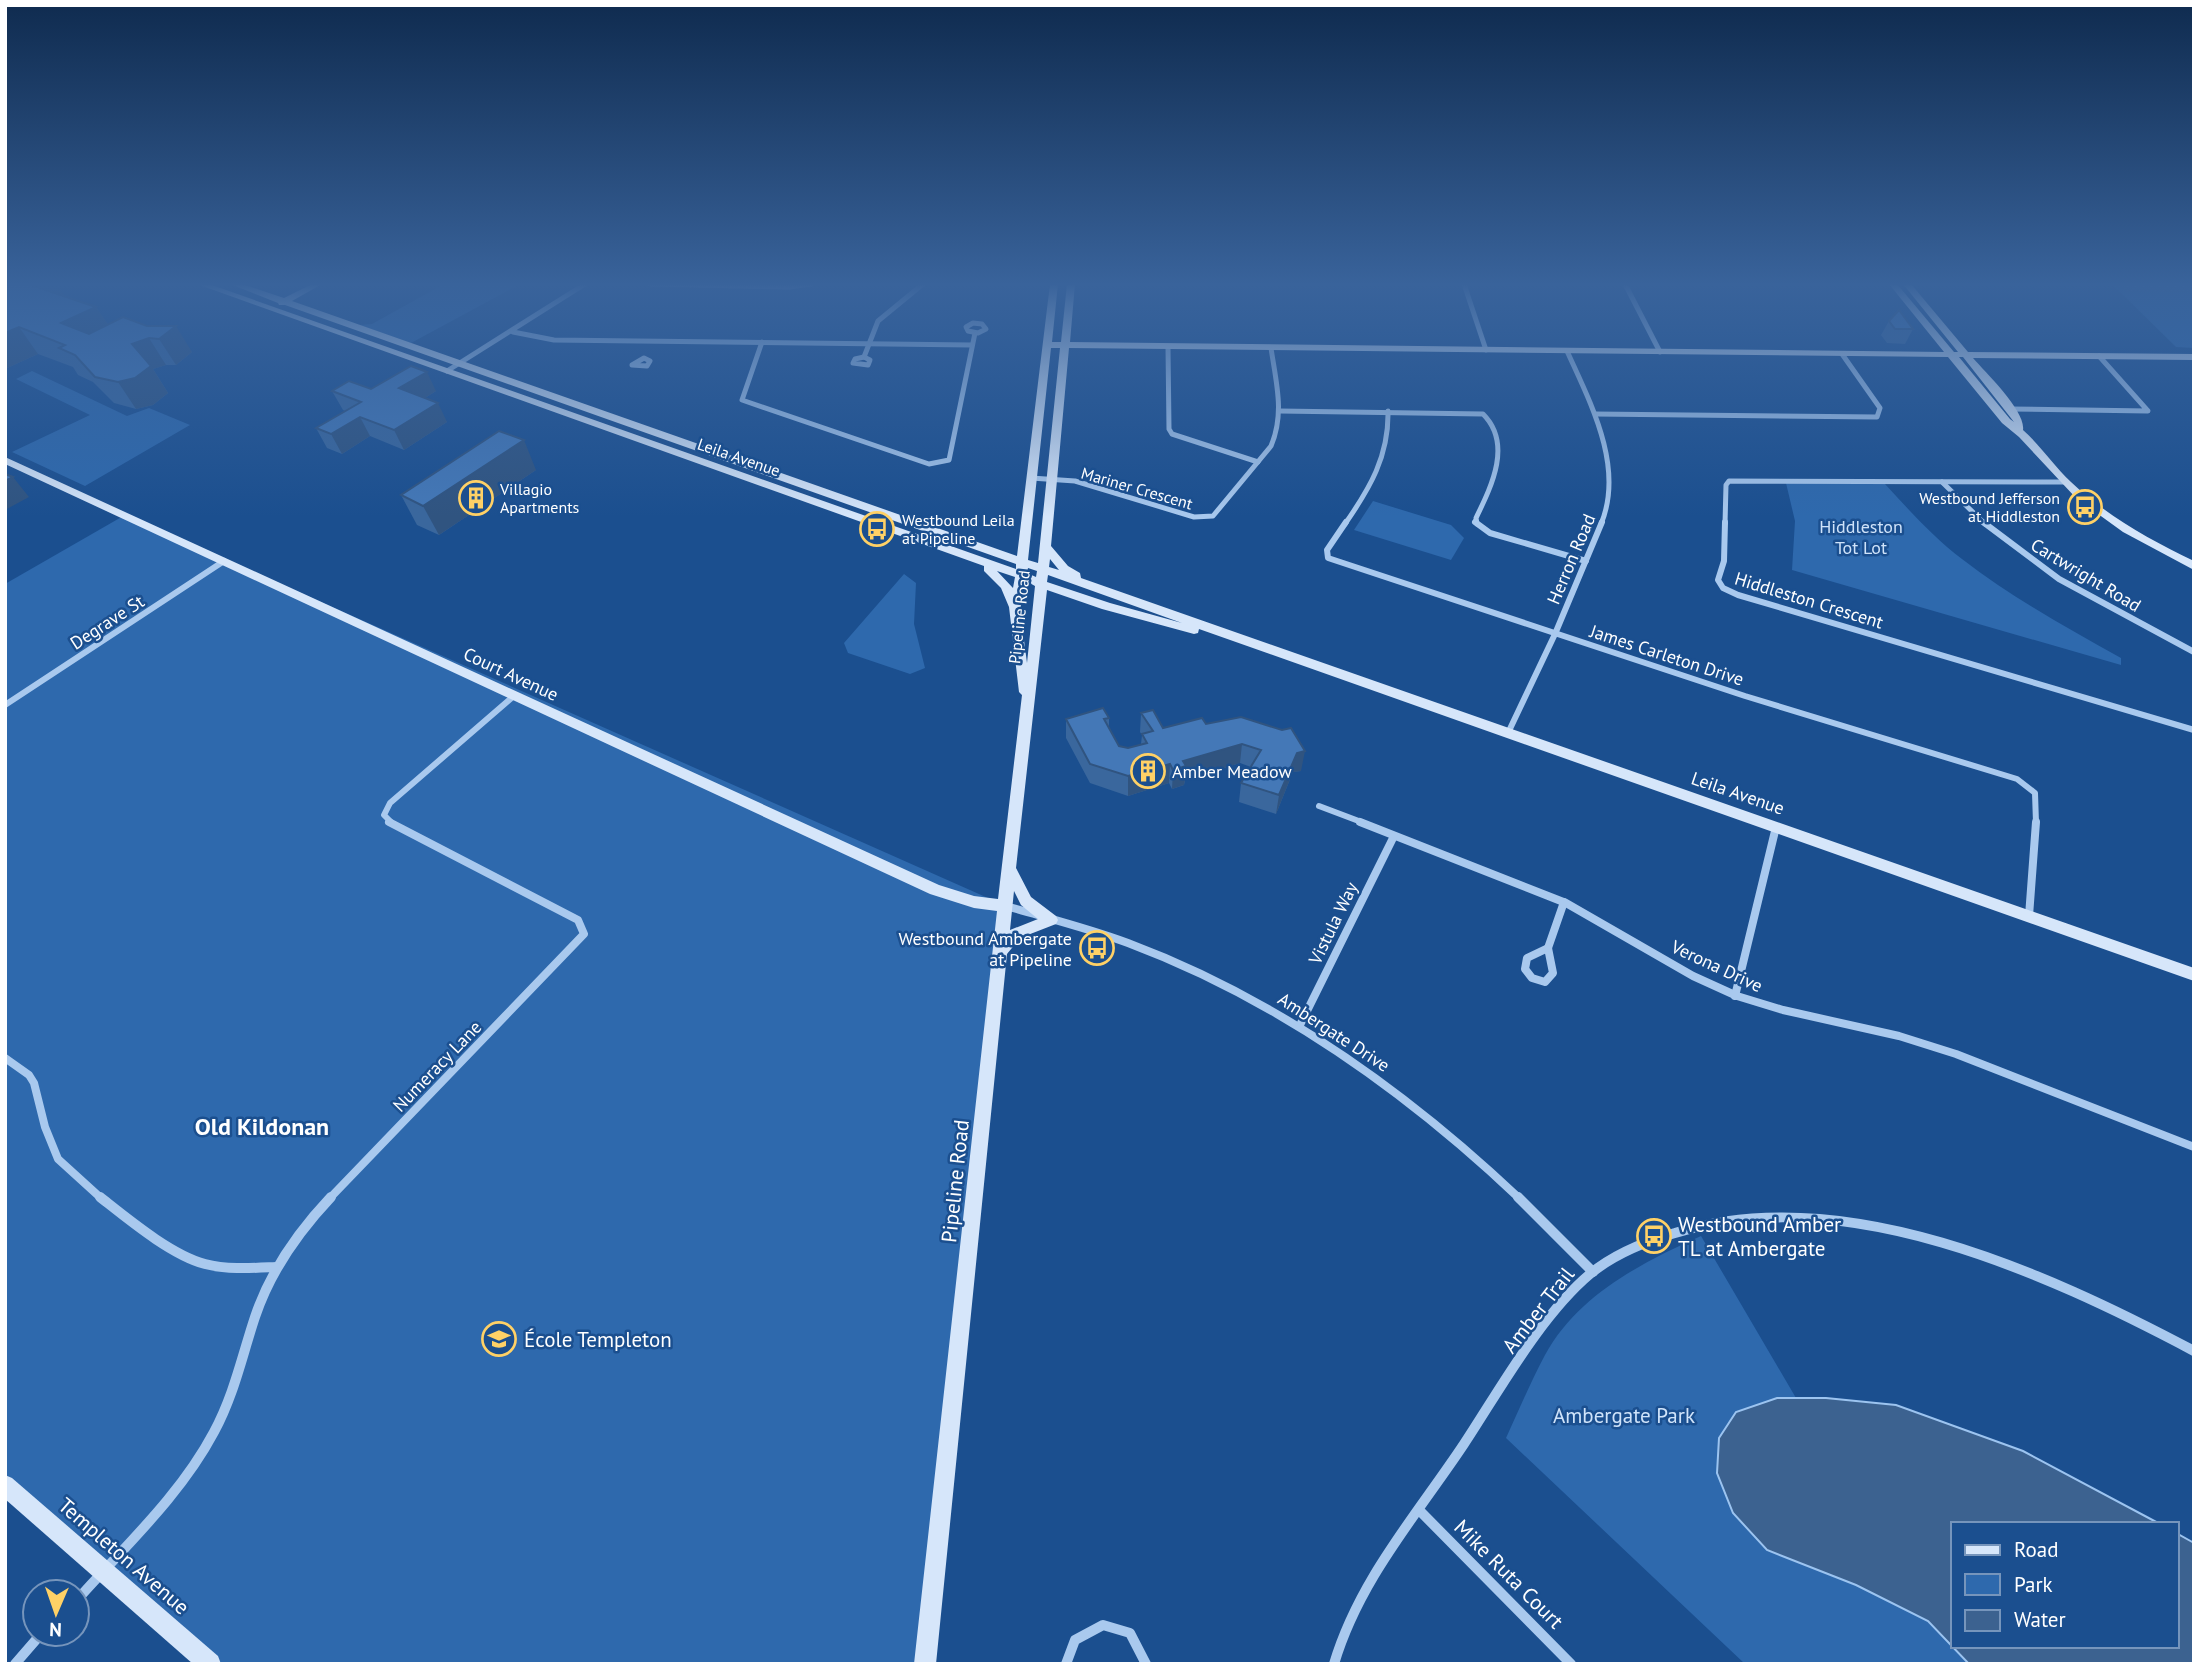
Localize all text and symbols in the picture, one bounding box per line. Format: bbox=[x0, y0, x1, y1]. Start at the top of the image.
street label: Leila Avenue bbox=[695, 434, 783, 480]
street label: Mariner Crescent bbox=[1079, 463, 1196, 514]
building icon: Villagio Apartments bbox=[457, 479, 495, 517]
place label: Villagio Apartments bbox=[499, 479, 580, 517]
place label: Westbound Jefferson at Hiddleston bbox=[1919, 488, 2060, 526]
bus stop icon: Westbound Jefferson at Hiddleston bbox=[2066, 488, 2104, 526]
bus stop icon: Westbound Leila at Pipeline bbox=[858, 510, 896, 548]
place label: Westbound Leila at Pipeline bbox=[902, 510, 1015, 548]
street label: Herron Road bbox=[1542, 510, 1600, 608]
park label: Hiddleston Tot Lot bbox=[1819, 515, 1903, 559]
street label: Cartwright Road bbox=[2027, 533, 2145, 617]
street label: Hiddleston Crescent bbox=[1732, 566, 1886, 634]
street label: Pipeline Road bbox=[1004, 569, 1034, 665]
street label: Degrave St bbox=[66, 590, 148, 654]
street label: James Carleton Drive bbox=[1586, 619, 1747, 691]
street label: Court Avenue bbox=[460, 642, 562, 706]
building icon: Amber Meadow bbox=[1129, 752, 1167, 790]
place label: Amber Meadow bbox=[1172, 760, 1292, 783]
street label: Leila Avenue bbox=[1688, 766, 1788, 820]
street label: Vistula Way bbox=[1303, 878, 1363, 969]
place label: Westbound Ambergate at Pipeline bbox=[898, 927, 1072, 971]
bus stop icon: Westbound Ambergate at Pipeline bbox=[1078, 929, 1116, 967]
street label: Verona Drive bbox=[1667, 934, 1766, 997]
street label: Ambergate Drive bbox=[1274, 987, 1394, 1077]
street label: Numeracy Lane bbox=[388, 1016, 486, 1116]
district label: Old Kildonan bbox=[195, 1111, 329, 1142]
street label: Pipeline Road bbox=[935, 1118, 975, 1244]
place label: Westbound Amber TL at Ambergate bbox=[1678, 1211, 1841, 1262]
bus stop icon: Westbound Amber TL at Ambergate bbox=[1635, 1217, 1673, 1255]
street label: Amber Trail bbox=[1496, 1261, 1580, 1359]
school or university icon: École Templeton bbox=[480, 1320, 518, 1358]
place label: École Templeton bbox=[524, 1326, 672, 1353]
park label: Ambergate Park bbox=[1553, 1402, 1695, 1429]
street label: Templeton Avenue bbox=[53, 1492, 195, 1620]
street label: Mike Ruta Court bbox=[1449, 1514, 1569, 1634]
legend bbox=[1951, 1522, 2178, 1648]
text: Road bbox=[2014, 1536, 2058, 1563]
text: Park bbox=[2014, 1571, 2053, 1598]
north arrow bbox=[21, 1578, 91, 1648]
text: Water bbox=[2014, 1606, 2066, 1633]
text: N bbox=[49, 1618, 62, 1642]

